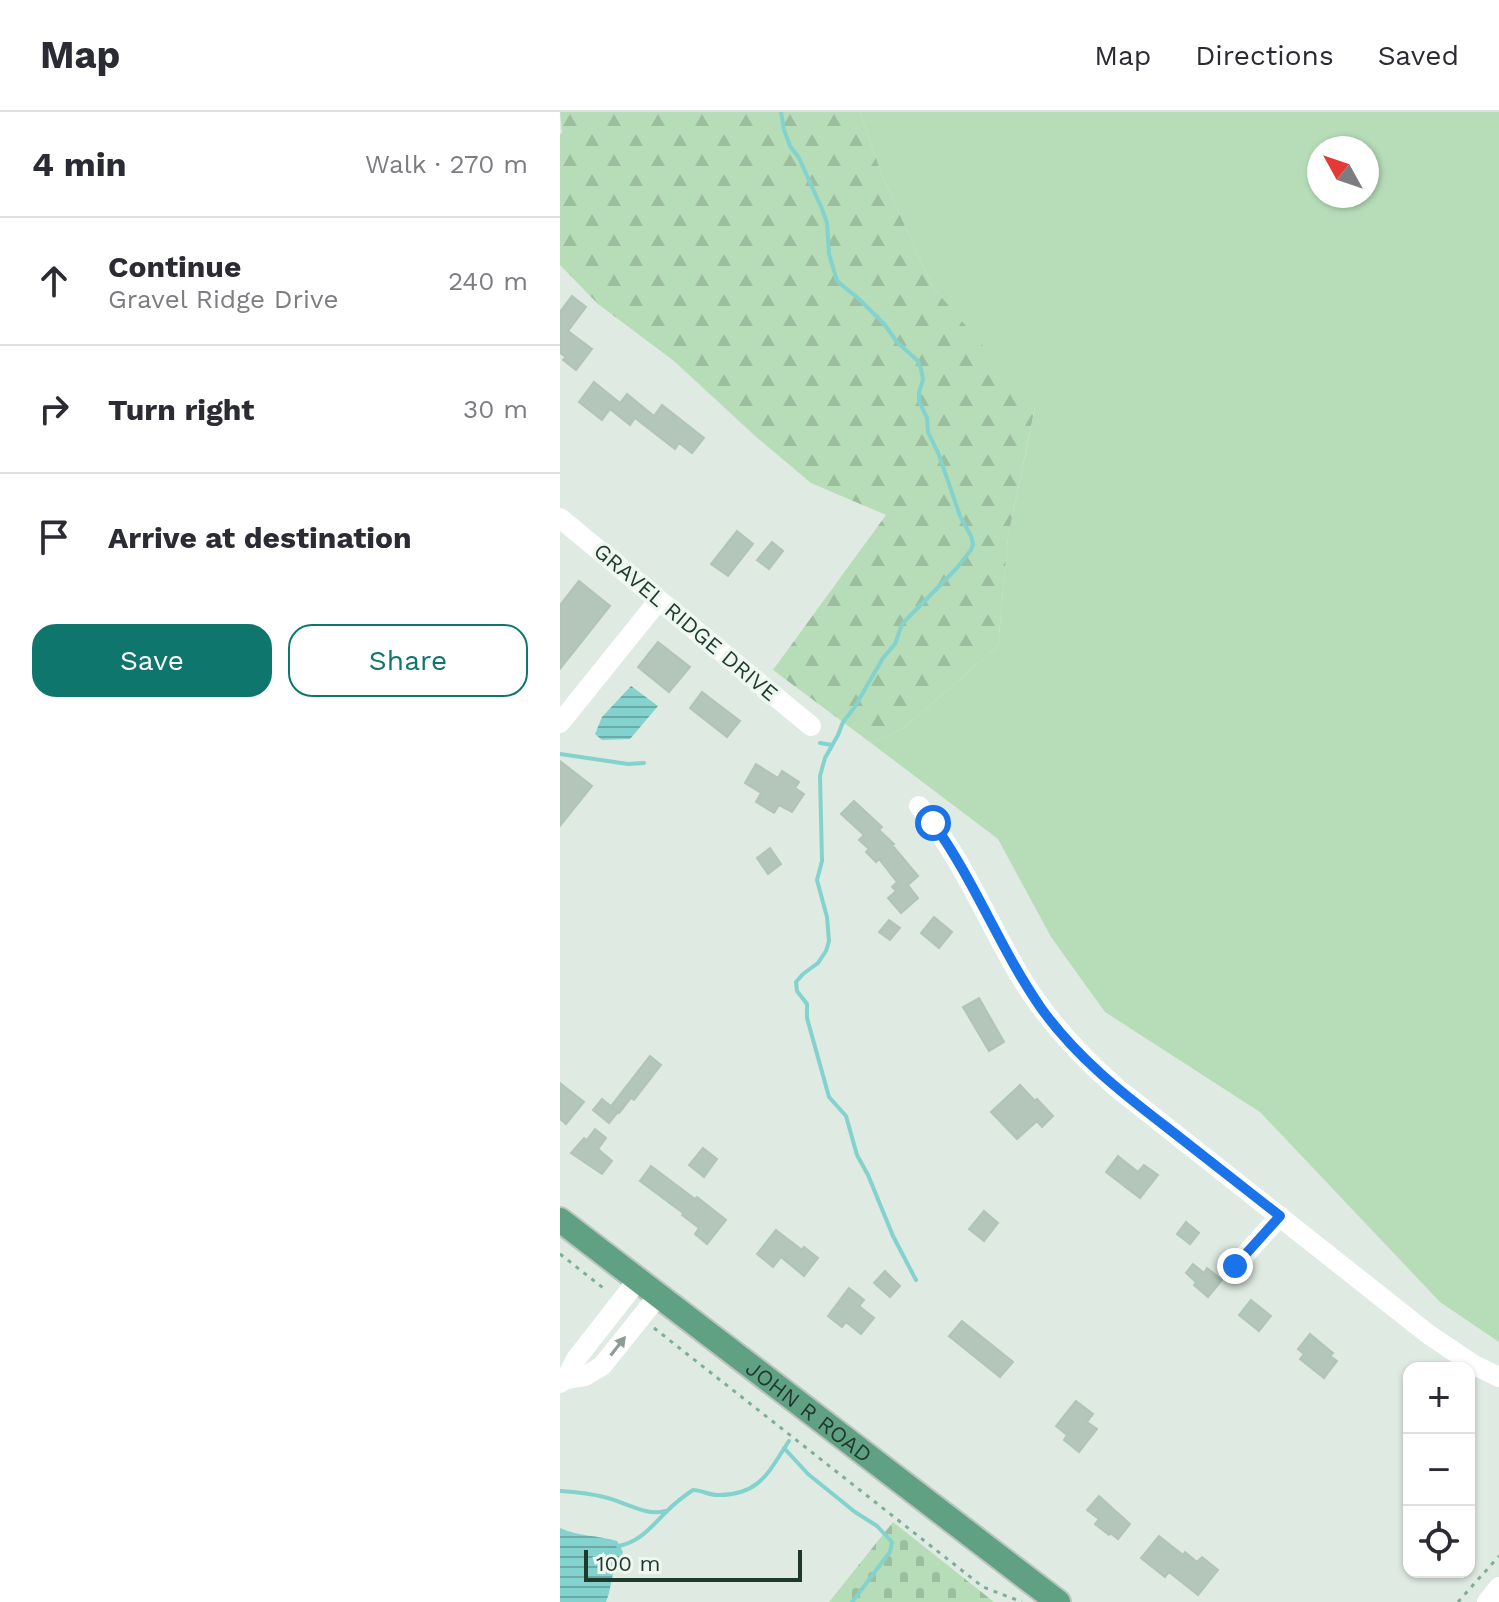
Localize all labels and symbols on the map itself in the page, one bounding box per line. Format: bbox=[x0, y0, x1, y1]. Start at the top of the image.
north arrow bbox=[1307, 136, 1379, 208]
street label: GRAVEL RIDGE DRIVE bbox=[589, 538, 783, 706]
route start bbox=[915, 805, 951, 841]
route end bbox=[1217, 1248, 1253, 1284]
one-way arrow bbox=[609, 1336, 626, 1356]
street label: JOHN R ROAD bbox=[741, 1355, 877, 1467]
scale bar bbox=[584, 1546, 802, 1582]

